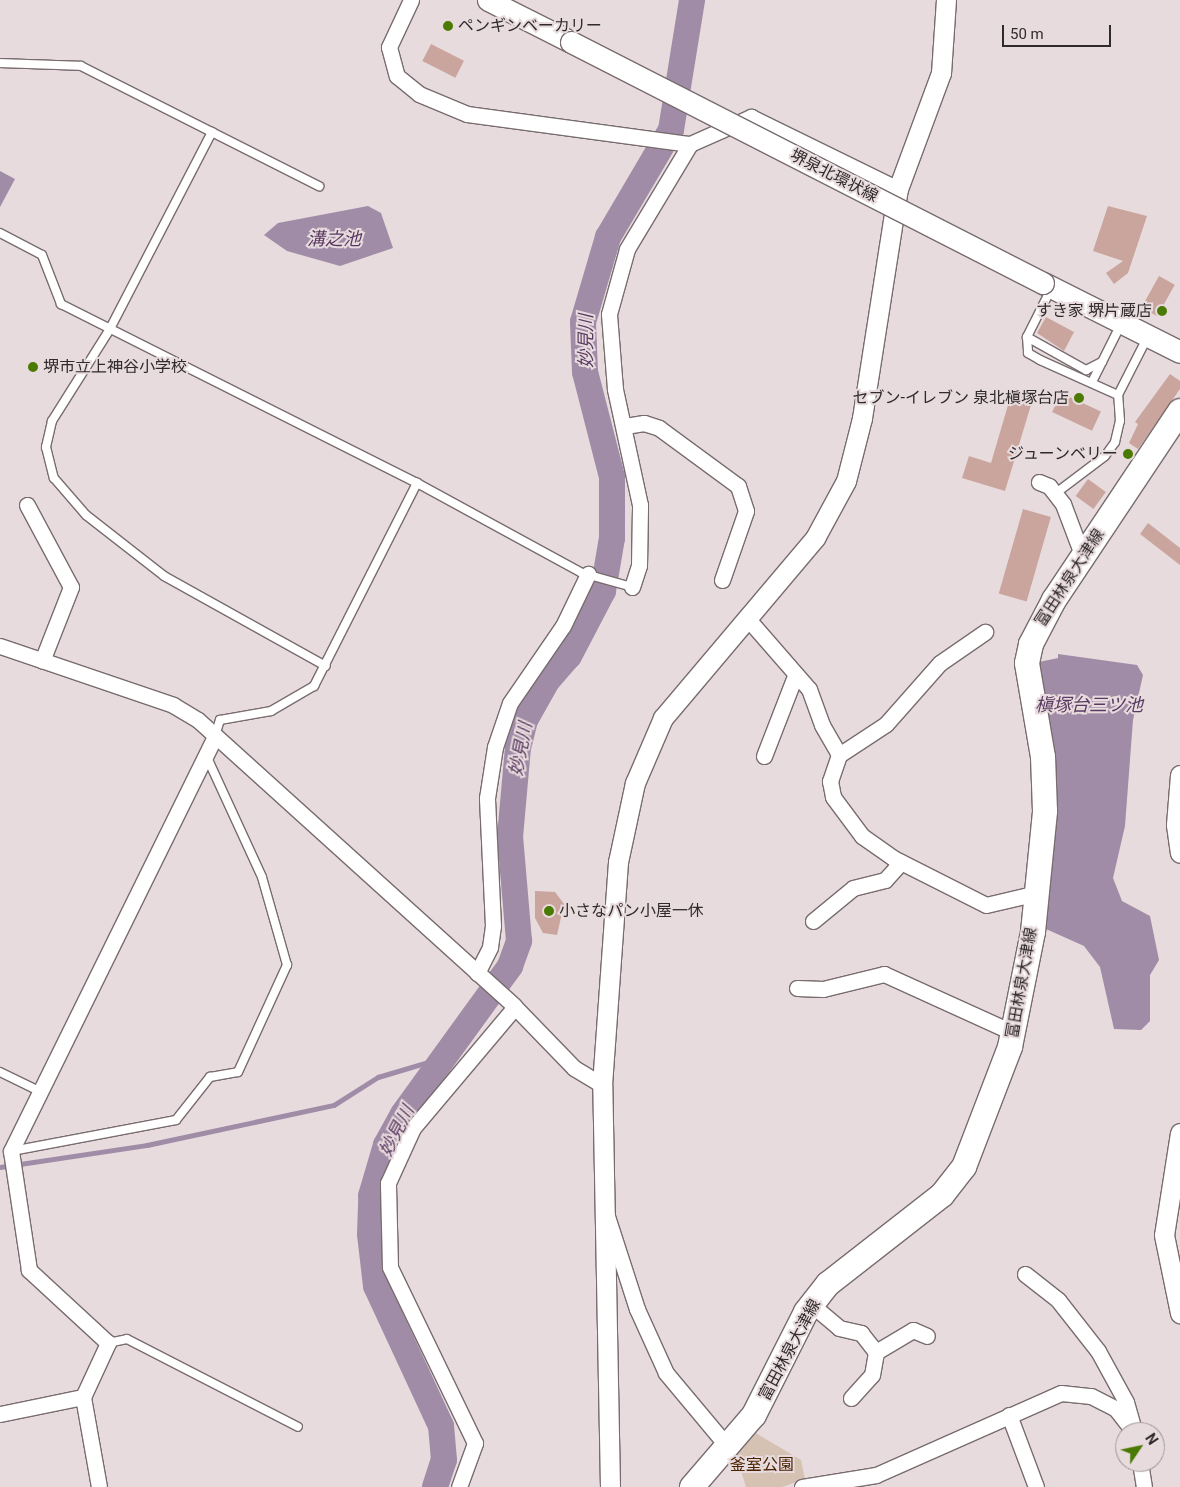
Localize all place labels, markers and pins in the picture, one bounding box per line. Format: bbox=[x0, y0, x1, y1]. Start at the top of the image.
place label: ペンギンベーカリー bbox=[458, 16, 602, 36]
marker: ペンギンベーカリー bbox=[442, 20, 454, 32]
place label: すき家 堺片蔵店 bbox=[1036, 301, 1152, 321]
marker: すき家 堺片蔵店 bbox=[1156, 305, 1168, 317]
place label: 堺市立上神谷小学校 bbox=[43, 357, 187, 377]
marker: 堺市立上神谷小学校 bbox=[27, 361, 39, 373]
place label: セブン-イレブン 泉北槇塚台店 bbox=[853, 388, 1069, 408]
marker: セブン-イレブン 泉北槇塚台店 bbox=[1073, 392, 1085, 404]
place label: ジューンベリー bbox=[1006, 444, 1118, 464]
marker: ジューンベリー bbox=[1122, 448, 1134, 460]
place label: 小さなパン小屋一休 bbox=[559, 901, 703, 921]
marker: 小さなパン小屋一休 bbox=[543, 905, 555, 917]

